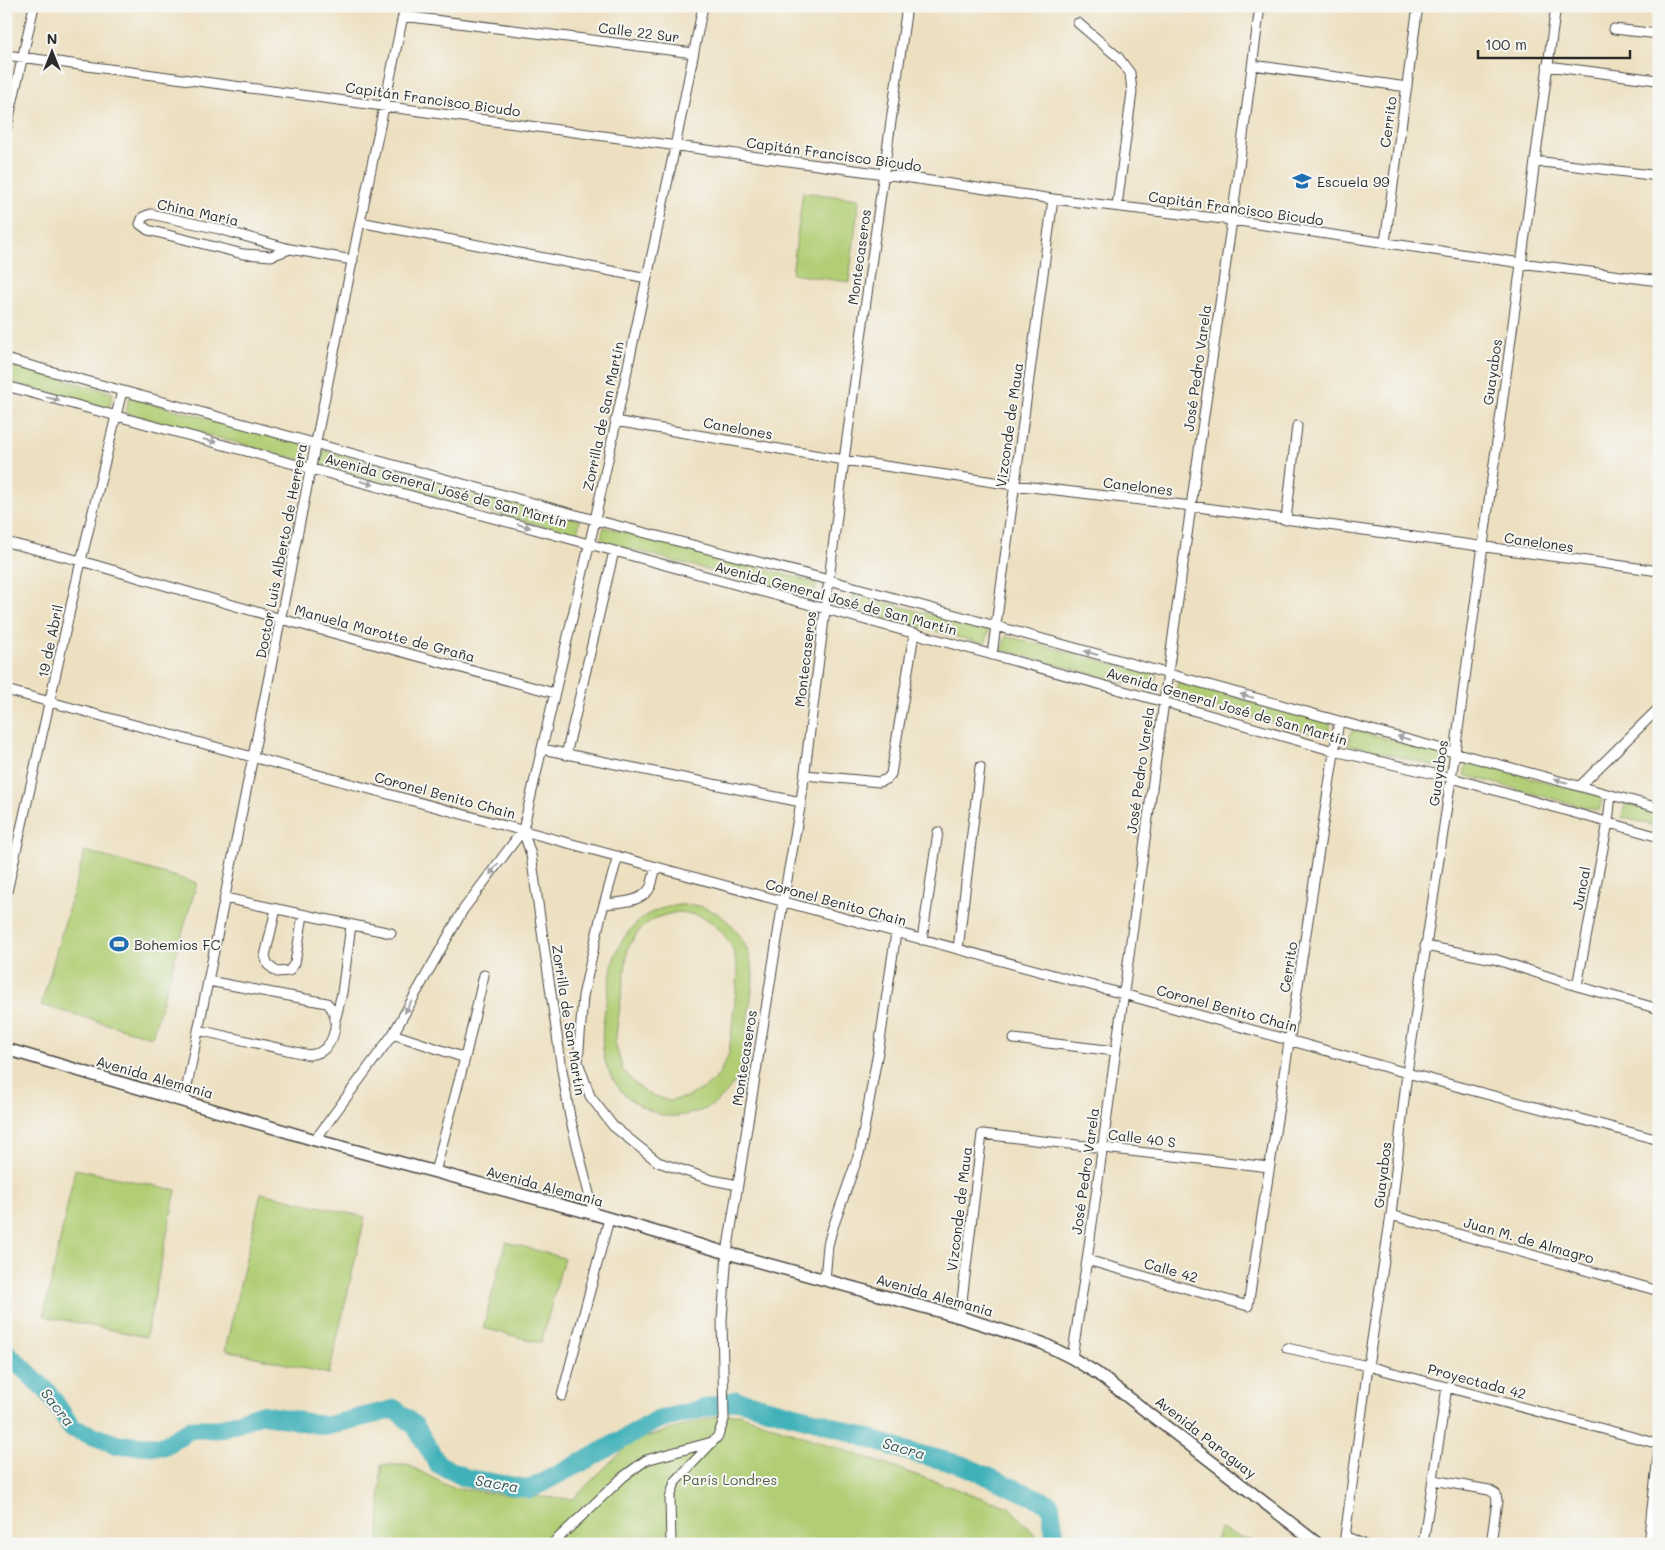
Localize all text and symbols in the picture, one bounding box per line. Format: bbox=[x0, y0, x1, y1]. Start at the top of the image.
street label: Calle 22 Sur bbox=[597, 18, 681, 46]
north arrow bbox=[28, 28, 78, 78]
scale bar bbox=[1478, 28, 1630, 60]
text: N bbox=[47, 29, 57, 48]
text: 100 m bbox=[1485, 34, 1527, 54]
street label: Capitán Francisco Bicudo bbox=[344, 77, 522, 121]
street label: Cerrito bbox=[1375, 95, 1401, 149]
street label: Capitán Francisco Bicudo bbox=[745, 132, 923, 176]
school or university icon: Escuela 99 bbox=[1291, 170, 1313, 192]
place label: Escuela 99 bbox=[1317, 172, 1390, 191]
street label: Capitán Francisco Bicudo bbox=[1147, 186, 1325, 230]
street label: China María bbox=[155, 194, 241, 230]
street label: Montecaseros bbox=[843, 208, 875, 306]
street label: José Pedro Varela bbox=[1179, 304, 1215, 432]
street label: Guayabos bbox=[1478, 338, 1506, 406]
street label: Zorrilla de San Martín bbox=[578, 339, 628, 493]
street label: Vizconde de Maua bbox=[991, 361, 1027, 489]
one-way arrow bbox=[46, 395, 61, 403]
street label: Canelones bbox=[702, 413, 774, 443]
one-way arrow bbox=[203, 437, 218, 445]
street label: Doctor Luis Alberto de Herrera bbox=[251, 442, 311, 660]
street label: Avenida General José de San Martín bbox=[323, 449, 569, 531]
street label: Canelones bbox=[1102, 472, 1174, 500]
one-way arrow bbox=[360, 480, 375, 488]
one-way arrow bbox=[516, 522, 532, 530]
street label: Canelones bbox=[1503, 528, 1575, 556]
street label: Avenida General José de San Martín bbox=[713, 557, 959, 639]
street label: Manuela Marotte de Graña bbox=[293, 600, 477, 666]
street label: 19 de Abril bbox=[33, 603, 67, 679]
street label: Montecaseros bbox=[790, 610, 820, 708]
one-way arrow bbox=[1083, 648, 1098, 656]
street label: Avenida General José de San Martín bbox=[1104, 662, 1350, 750]
one-way arrow bbox=[1240, 691, 1255, 699]
street label: José Pedro Varela bbox=[1122, 706, 1158, 834]
one-way arrow bbox=[1397, 734, 1412, 742]
street label: Guayabos bbox=[1424, 739, 1452, 807]
street label: Coronel Benito Chain bbox=[372, 767, 518, 823]
one-way arrow bbox=[1553, 777, 1569, 785]
one-way arrow bbox=[489, 862, 499, 876]
street label: Juncal bbox=[1568, 865, 1594, 911]
street label: Coronel Benito Chain bbox=[763, 874, 909, 930]
sports icon: Bohemios FC bbox=[108, 933, 130, 955]
place label: Bohemios FC bbox=[134, 935, 220, 954]
street label: Cerrito bbox=[1275, 940, 1301, 994]
street label: Zorrilla de San Martín bbox=[548, 943, 590, 1097]
street label: Coronel Benito Chain bbox=[1154, 980, 1300, 1036]
one-way arrow bbox=[404, 1000, 413, 1013]
street label: Montecaseros bbox=[727, 1009, 761, 1107]
street label: Avenida Alemania bbox=[94, 1051, 216, 1103]
street label: José Pedro Varela bbox=[1067, 1107, 1103, 1235]
street label: Calle 40 S bbox=[1107, 1124, 1177, 1152]
street label: Guayabos bbox=[1368, 1141, 1396, 1209]
street label: Vizconde de Maua bbox=[942, 1145, 976, 1273]
street label: Avenida Alemania bbox=[484, 1161, 606, 1211]
street label: Juan M. de Almagro bbox=[1462, 1212, 1596, 1268]
street label: Calle 42 bbox=[1142, 1253, 1200, 1287]
street label: Avenida Alemania bbox=[874, 1269, 996, 1321]
street label: Proyectada 42 bbox=[1426, 1359, 1528, 1403]
water label: Sacra bbox=[37, 1384, 79, 1430]
street label: Avenida Paraguay bbox=[1152, 1392, 1260, 1482]
water label: Sacra bbox=[880, 1432, 928, 1464]
water label: Sacra bbox=[474, 1469, 520, 1497]
park label: París Londres bbox=[683, 1470, 777, 1489]

